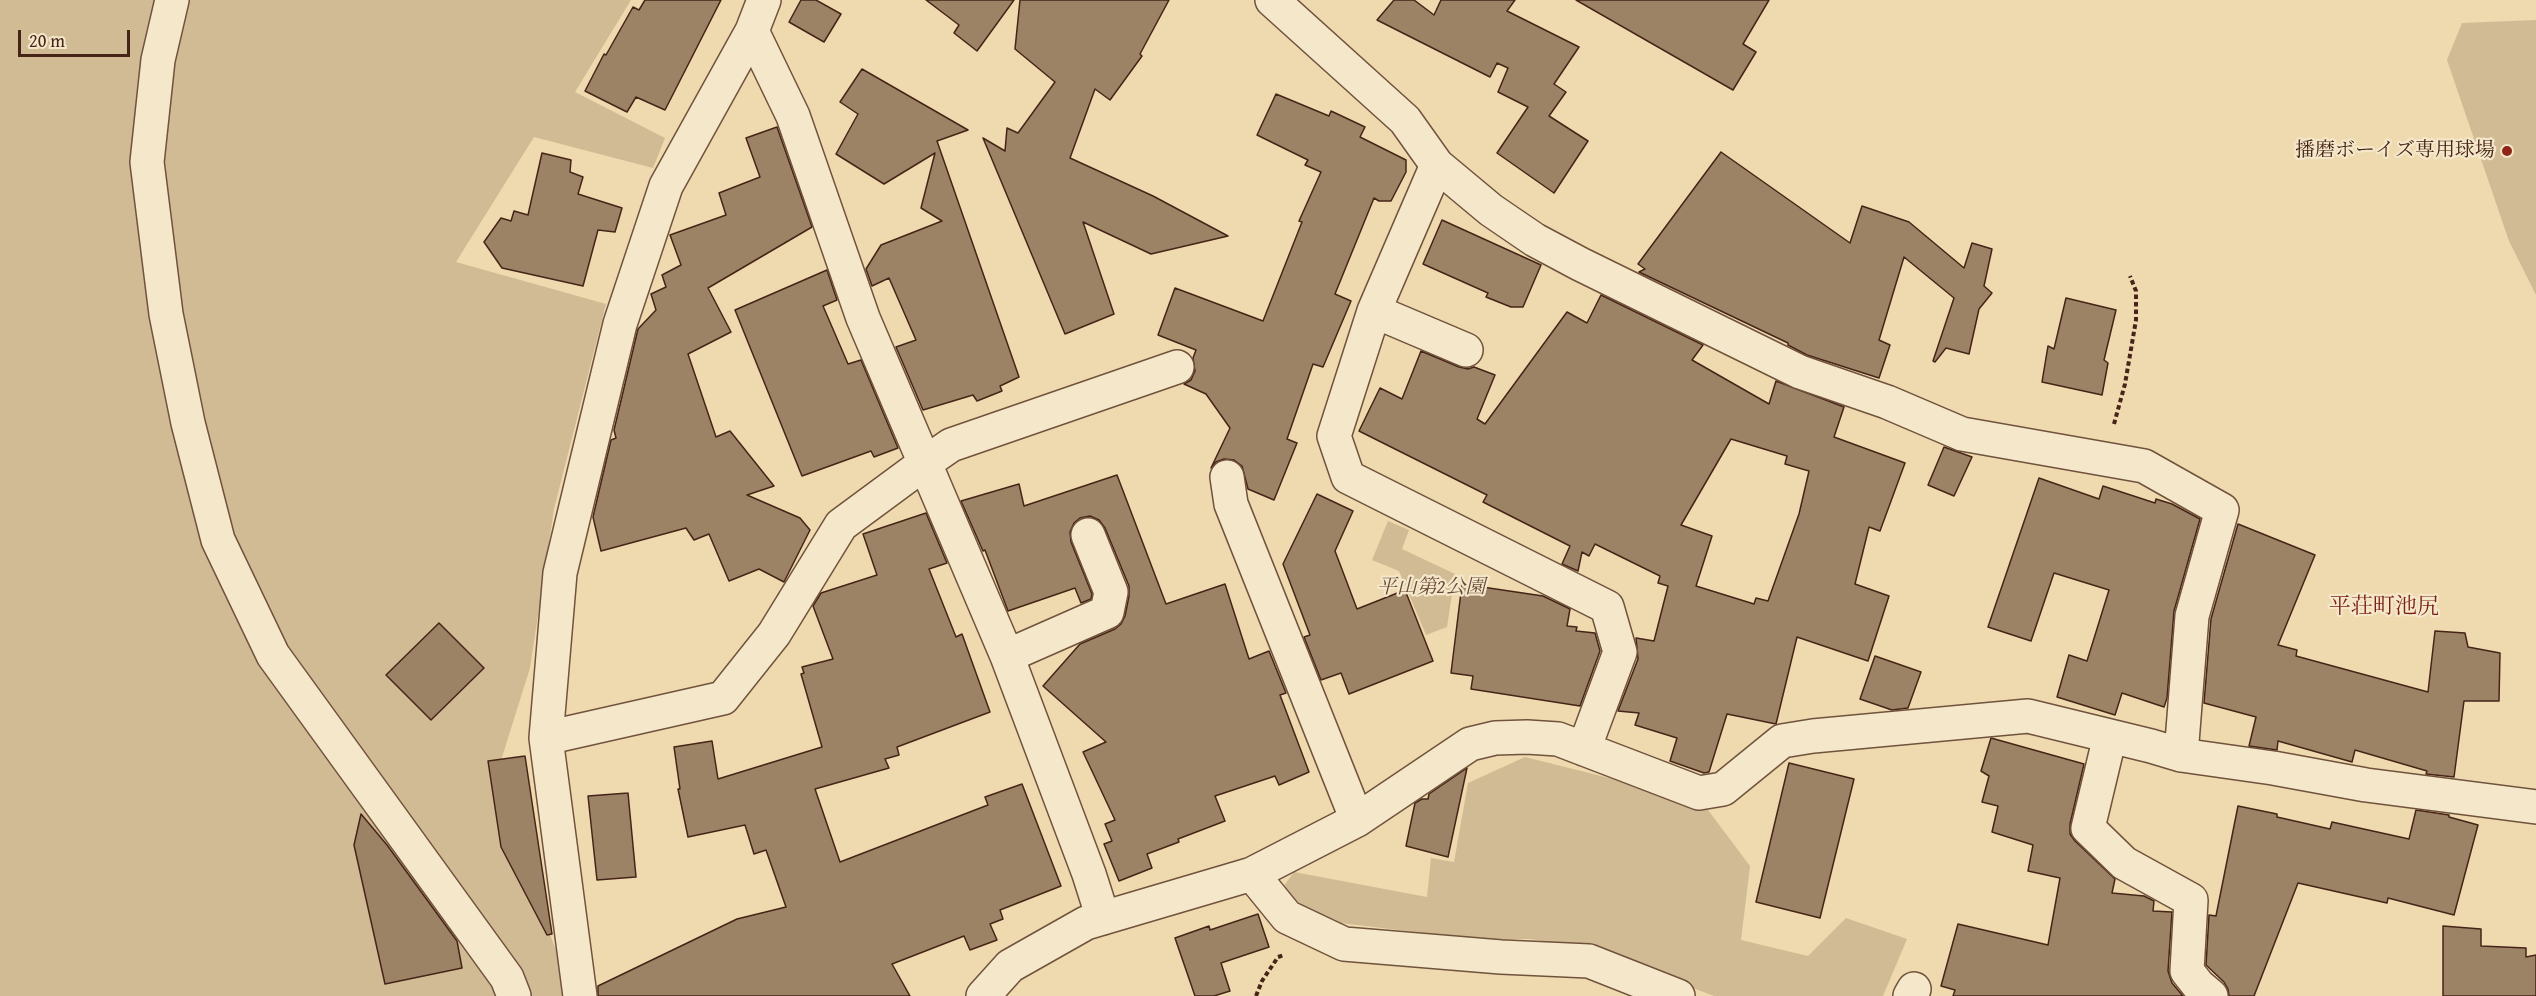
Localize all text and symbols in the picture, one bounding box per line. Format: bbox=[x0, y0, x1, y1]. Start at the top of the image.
scale bar bbox=[21, 18, 134, 56]
text: 20 m bbox=[29, 27, 65, 54]
place label: 播磨ボーイズ専用球場 bbox=[2295, 139, 2495, 163]
marker: 播磨ボーイズ専用球場 bbox=[2500, 144, 2514, 158]
park label: 平山第2公園 bbox=[1377, 576, 1485, 600]
district label: 平荘町池尻 bbox=[2329, 594, 2439, 620]

